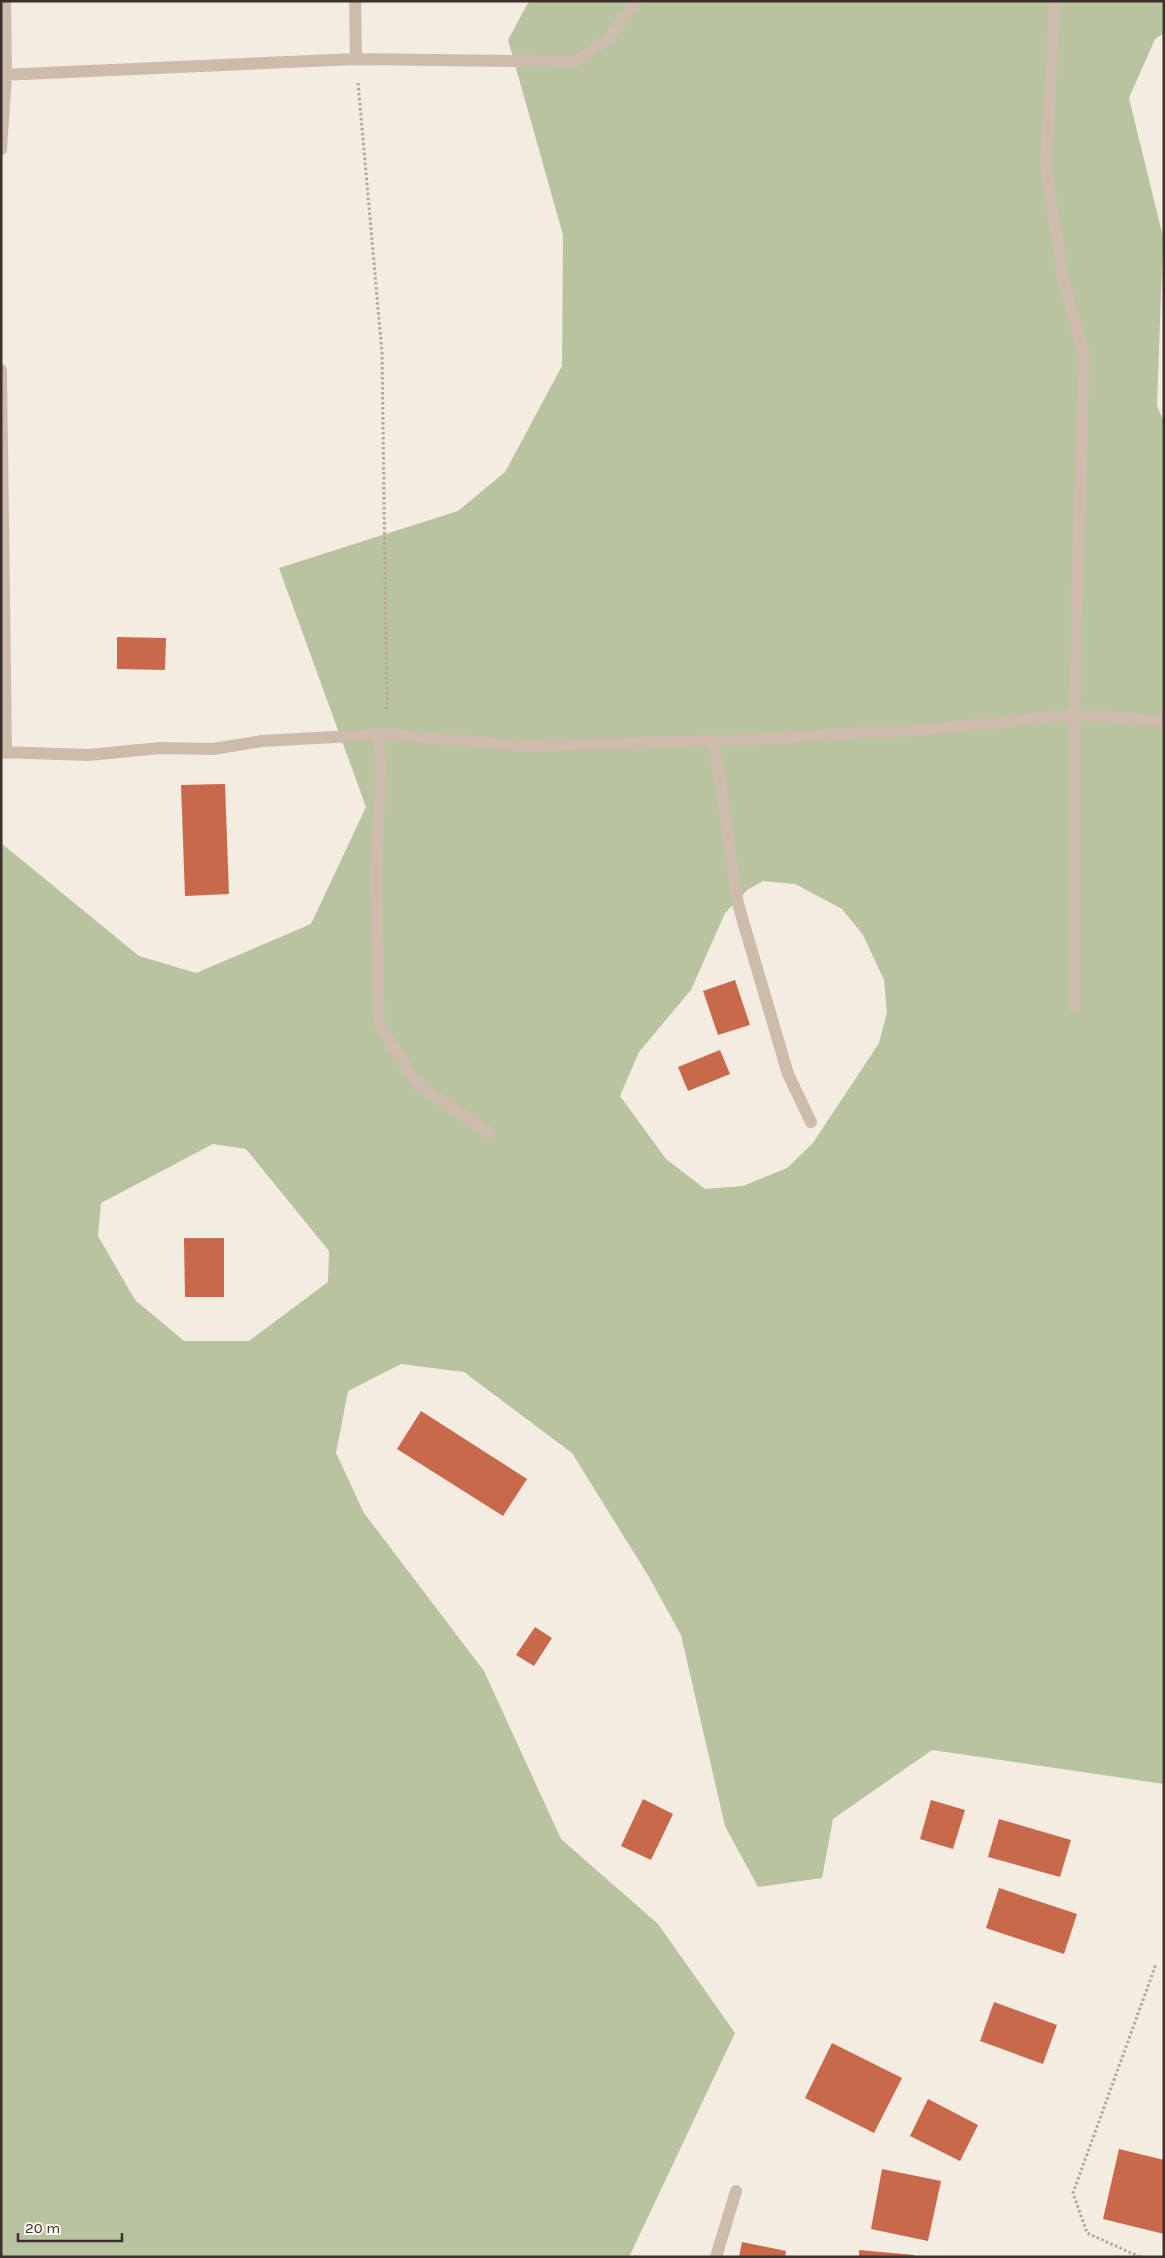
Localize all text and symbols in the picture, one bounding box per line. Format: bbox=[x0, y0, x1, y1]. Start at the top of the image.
scale bar bbox=[18, 2210, 121, 2242]
text: 20 m bbox=[25, 2219, 60, 2237]

